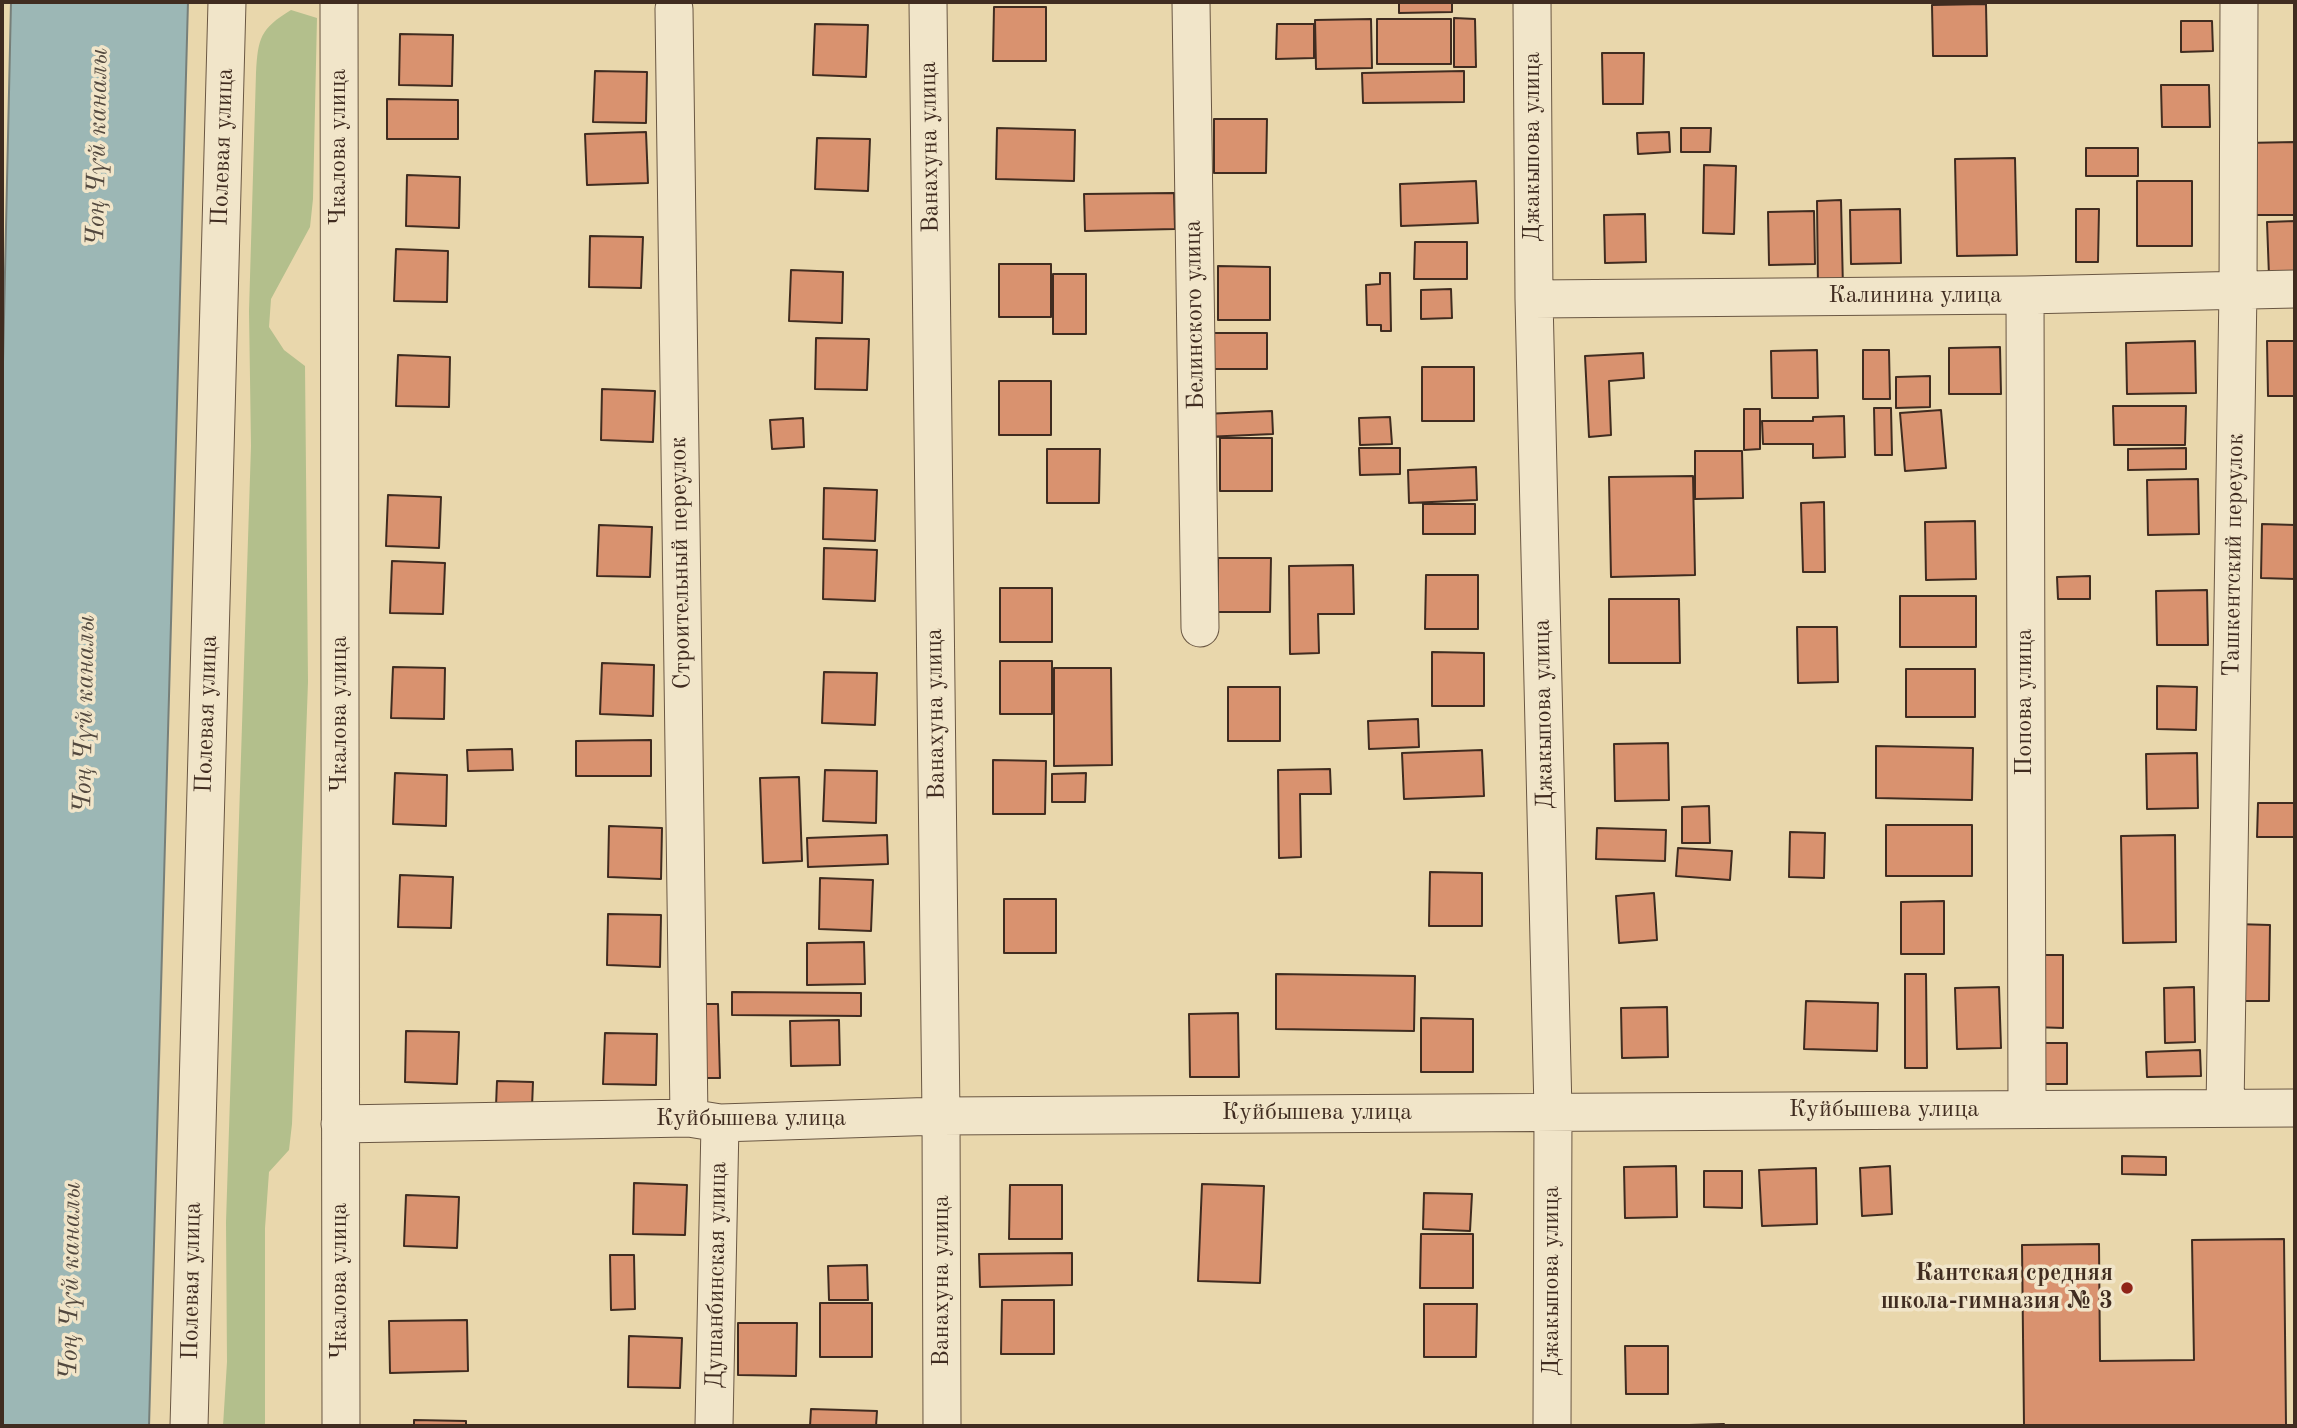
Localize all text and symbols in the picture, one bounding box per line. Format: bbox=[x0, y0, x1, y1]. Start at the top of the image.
water label: Чоң Чүй каналы bbox=[81, 48, 115, 246]
street label: Джакыпова улица bbox=[1519, 52, 1547, 242]
street label: Ванахуна улица bbox=[914, 61, 946, 233]
street label: Полевая улица bbox=[206, 68, 240, 226]
street label: Чкалова улица bbox=[325, 69, 353, 225]
street label: Белинского улица bbox=[1179, 220, 1211, 410]
street label: Калинина улица bbox=[1828, 282, 2002, 310]
street label: Ташкентский переулок bbox=[2217, 433, 2251, 677]
street label: Строительный переулок bbox=[664, 436, 698, 690]
water label: Чоң Чүй каналы bbox=[68, 615, 102, 813]
street label: Джакыпова улица bbox=[1528, 619, 1560, 809]
street label: Ванахуна улица bbox=[920, 628, 952, 800]
street label: Попова улица bbox=[2011, 628, 2039, 776]
street label: Полевая улица bbox=[190, 635, 224, 793]
street label: Чкалова улица bbox=[326, 636, 354, 792]
street label: Куйбышева улица bbox=[1789, 1096, 1979, 1124]
street label: Куйбышева улица bbox=[1222, 1099, 1412, 1127]
street label: Куйбышева улица bbox=[656, 1105, 846, 1133]
street label: Душанбинская улица bbox=[701, 1161, 733, 1389]
water label: Чоң Чүй каналы bbox=[54, 1182, 88, 1380]
street label: Джакыпова улица bbox=[1538, 1186, 1566, 1376]
street label: Ванахуна улица bbox=[928, 1195, 956, 1367]
street label: Полевая улица bbox=[176, 1202, 208, 1360]
street label: Чкалова улица bbox=[326, 1203, 354, 1359]
place label: Кантская средняя школа-гимназия № 3 bbox=[1881, 1260, 2113, 1316]
marker: Кантская средняя школа-гимназия № 3 bbox=[2119, 1280, 2135, 1296]

